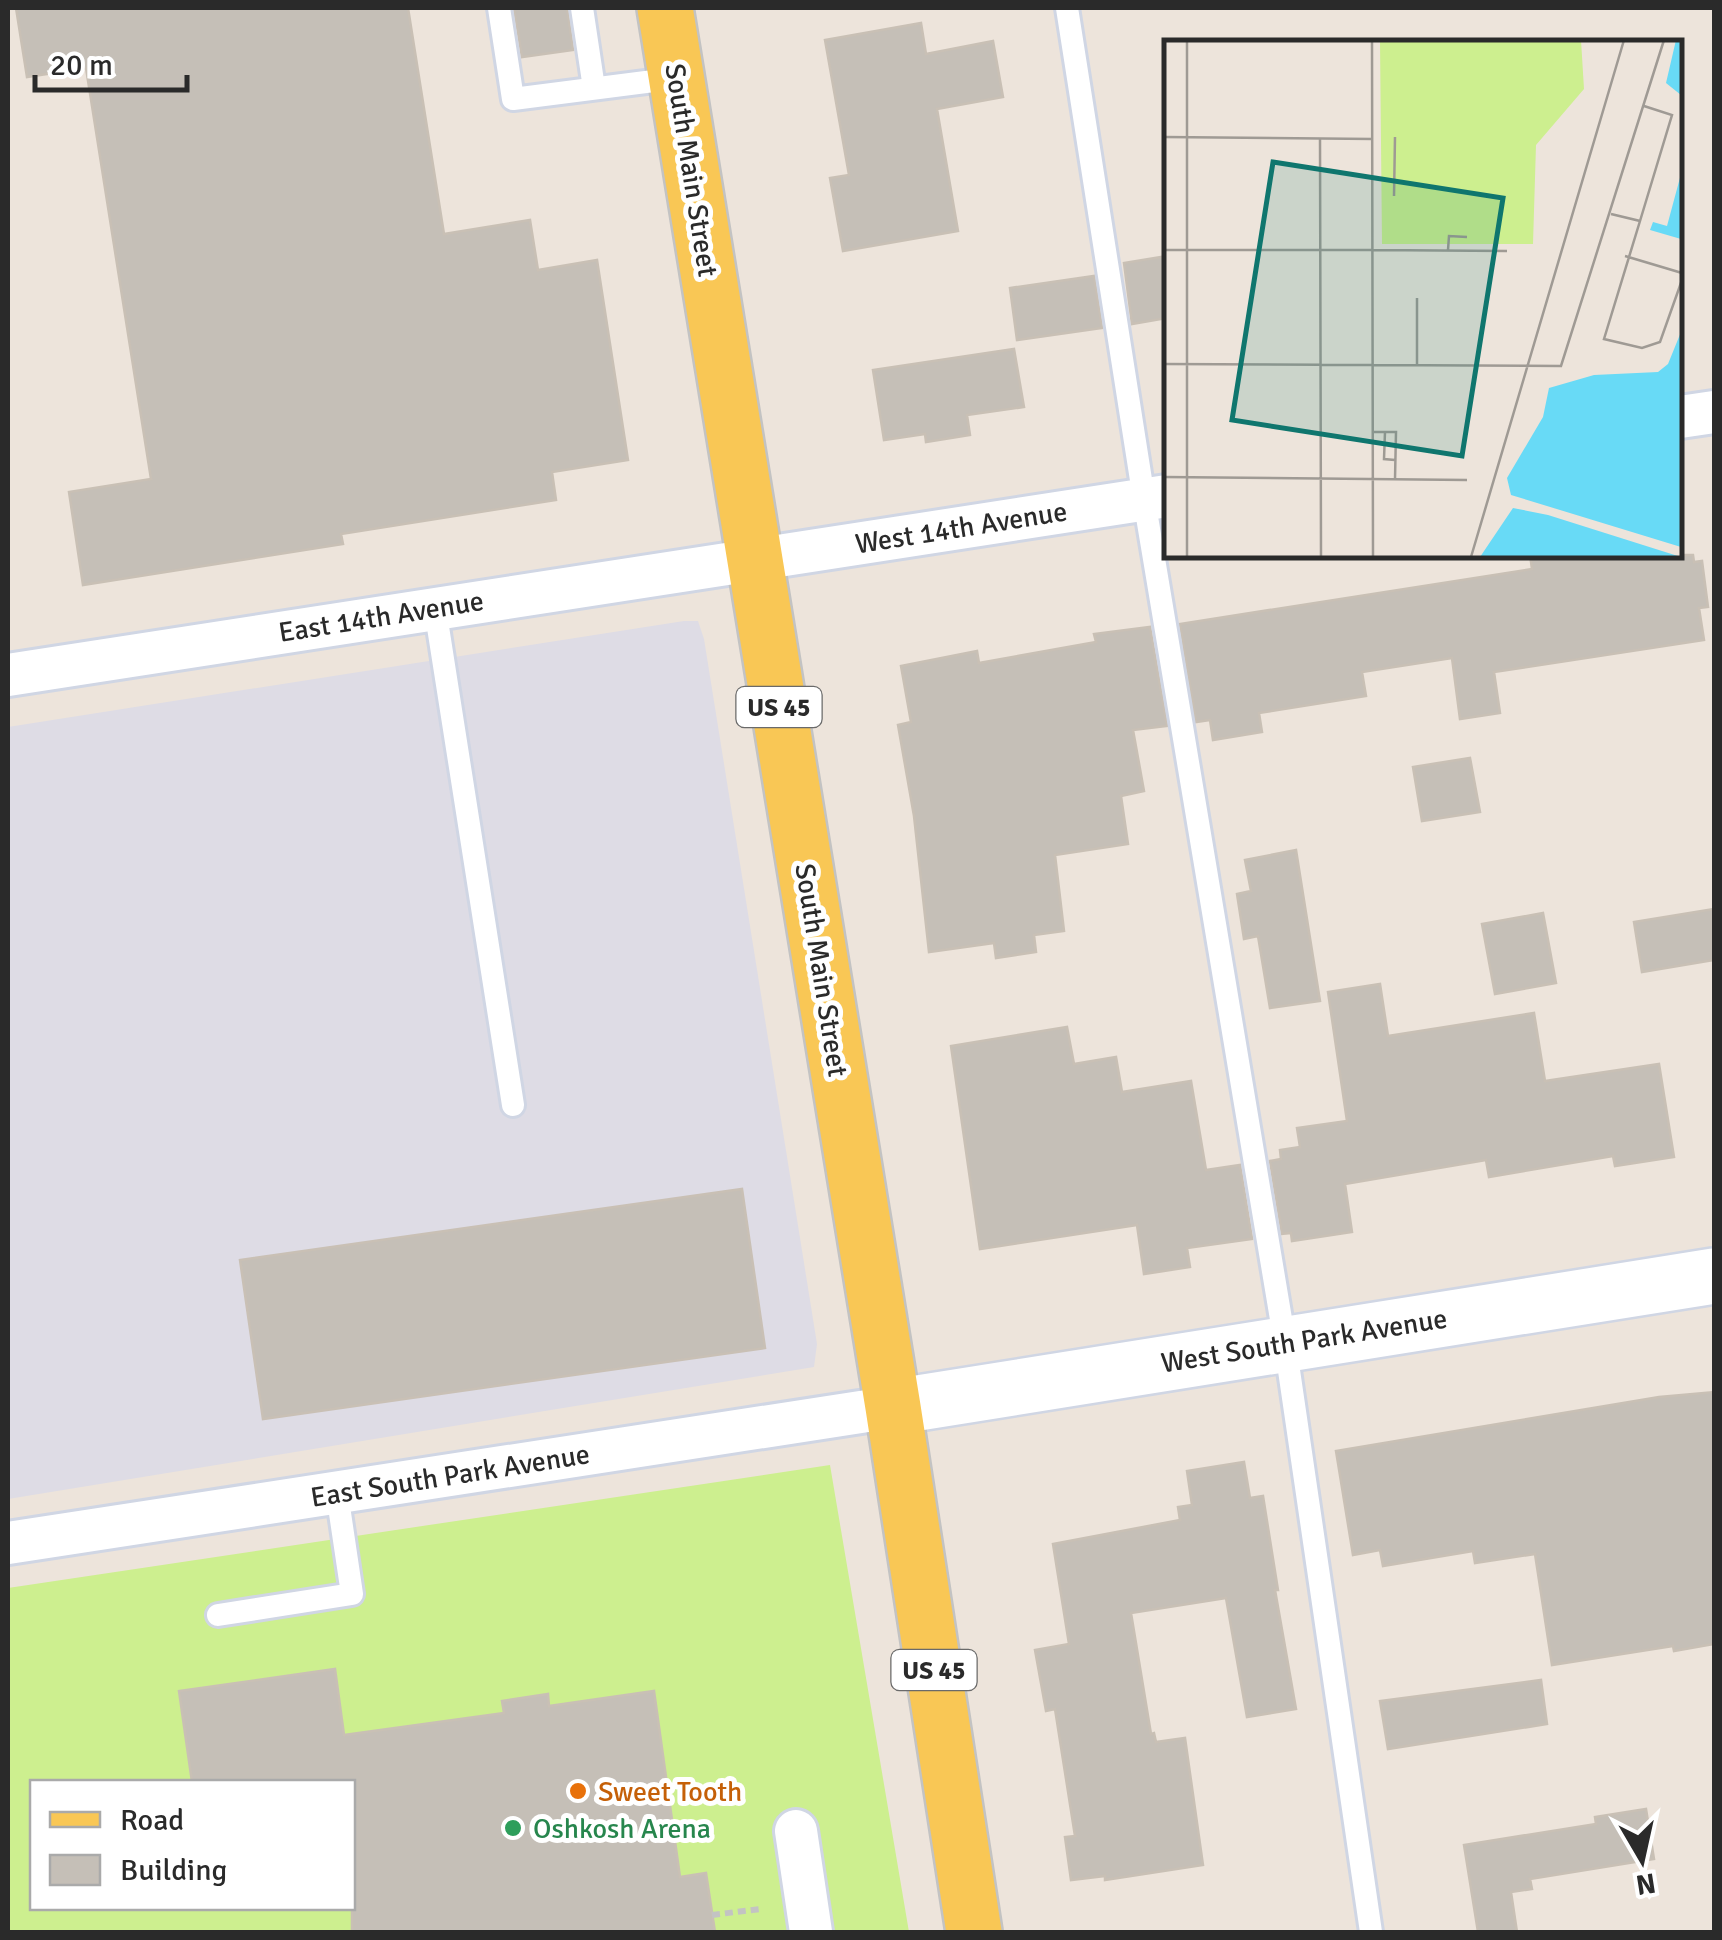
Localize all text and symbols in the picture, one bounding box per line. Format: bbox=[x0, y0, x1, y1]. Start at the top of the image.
scale bar bbox=[35, 30, 188, 92]
inset map bbox=[1164, 40, 1682, 558]
text: 20 m bbox=[50, 47, 113, 84]
street label: South Main Street bbox=[657, 61, 725, 279]
street label: West 14th Avenue bbox=[853, 494, 1069, 562]
street label: East 14th Avenue bbox=[276, 584, 486, 650]
road number: US 45 bbox=[736, 687, 822, 727]
street label: South Main Street bbox=[787, 861, 855, 1079]
street label: West South Park Avenue bbox=[1159, 1302, 1450, 1380]
street label: East South Park Avenue bbox=[308, 1437, 592, 1515]
road number: US 45 bbox=[892, 1650, 976, 1690]
place label: Sweet Tooth bbox=[598, 1775, 742, 1809]
legend bbox=[30, 1780, 355, 1910]
marker: Sweet Tooth bbox=[567, 1780, 589, 1802]
text: Road bbox=[120, 1802, 184, 1839]
north arrow bbox=[1592, 1810, 1692, 1910]
place label: Oshkosh Arena bbox=[533, 1812, 711, 1846]
marker: Oshkosh Arena bbox=[502, 1817, 524, 1839]
text: Building bbox=[120, 1852, 227, 1889]
text: N bbox=[1633, 1865, 1658, 1902]

